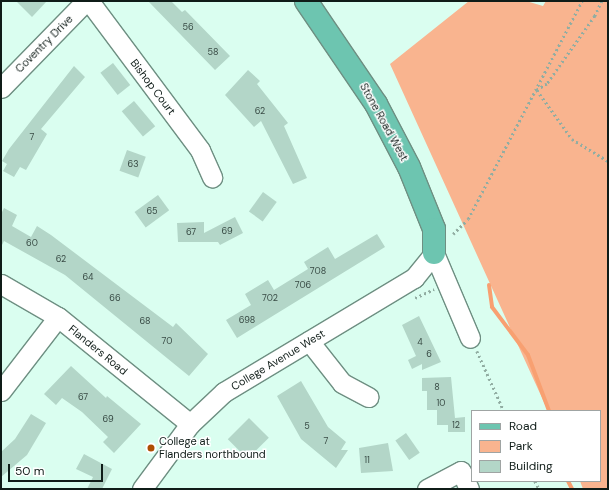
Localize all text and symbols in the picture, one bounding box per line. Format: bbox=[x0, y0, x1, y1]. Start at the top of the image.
street label: Coventry Drive bbox=[13, 13, 75, 75]
house number: 56 bbox=[182, 22, 194, 32]
house number: 58 bbox=[208, 47, 218, 57]
street label: Bishop Court bbox=[128, 56, 178, 118]
street label: Stone Road West bbox=[357, 81, 411, 163]
house number: 62 bbox=[255, 106, 265, 116]
house number: 7 bbox=[30, 132, 34, 142]
house number: 63 bbox=[128, 159, 138, 169]
house number: 65 bbox=[147, 206, 157, 216]
house number: 69 bbox=[221, 226, 233, 236]
house number: 67 bbox=[186, 227, 196, 237]
house number: 60 bbox=[26, 238, 38, 248]
house number: 62 bbox=[56, 254, 66, 264]
house number: 708 bbox=[310, 266, 326, 276]
house number: 64 bbox=[82, 272, 94, 282]
house number: 706 bbox=[295, 280, 311, 290]
house number: 66 bbox=[109, 293, 121, 303]
house number: 702 bbox=[262, 293, 278, 303]
house number: 698 bbox=[239, 315, 255, 325]
house number: 68 bbox=[139, 316, 151, 326]
street label: Flanders Road bbox=[66, 322, 130, 378]
street label: College Avenue West bbox=[229, 327, 327, 393]
house number: 70 bbox=[162, 336, 172, 346]
house number: 4 bbox=[417, 337, 423, 347]
house number: 6 bbox=[426, 349, 432, 359]
house number: 8 bbox=[434, 382, 440, 392]
house number: 67 bbox=[78, 392, 88, 402]
house number: 10 bbox=[437, 398, 445, 408]
legend bbox=[471, 410, 601, 482]
house number: 69 bbox=[102, 414, 114, 424]
text: Road bbox=[509, 418, 537, 434]
house number: 12 bbox=[452, 420, 460, 430]
house number: 5 bbox=[304, 421, 310, 431]
place label: College at Flanders northbound bbox=[159, 435, 266, 461]
house number: 7 bbox=[324, 436, 328, 446]
text: Park bbox=[509, 438, 533, 454]
marker: College at Flanders northbound bbox=[146, 443, 156, 453]
house number: 11 bbox=[364, 455, 370, 465]
scale bar bbox=[10, 456, 105, 482]
text: Building bbox=[509, 458, 553, 474]
text: 50 m bbox=[15, 463, 44, 479]

